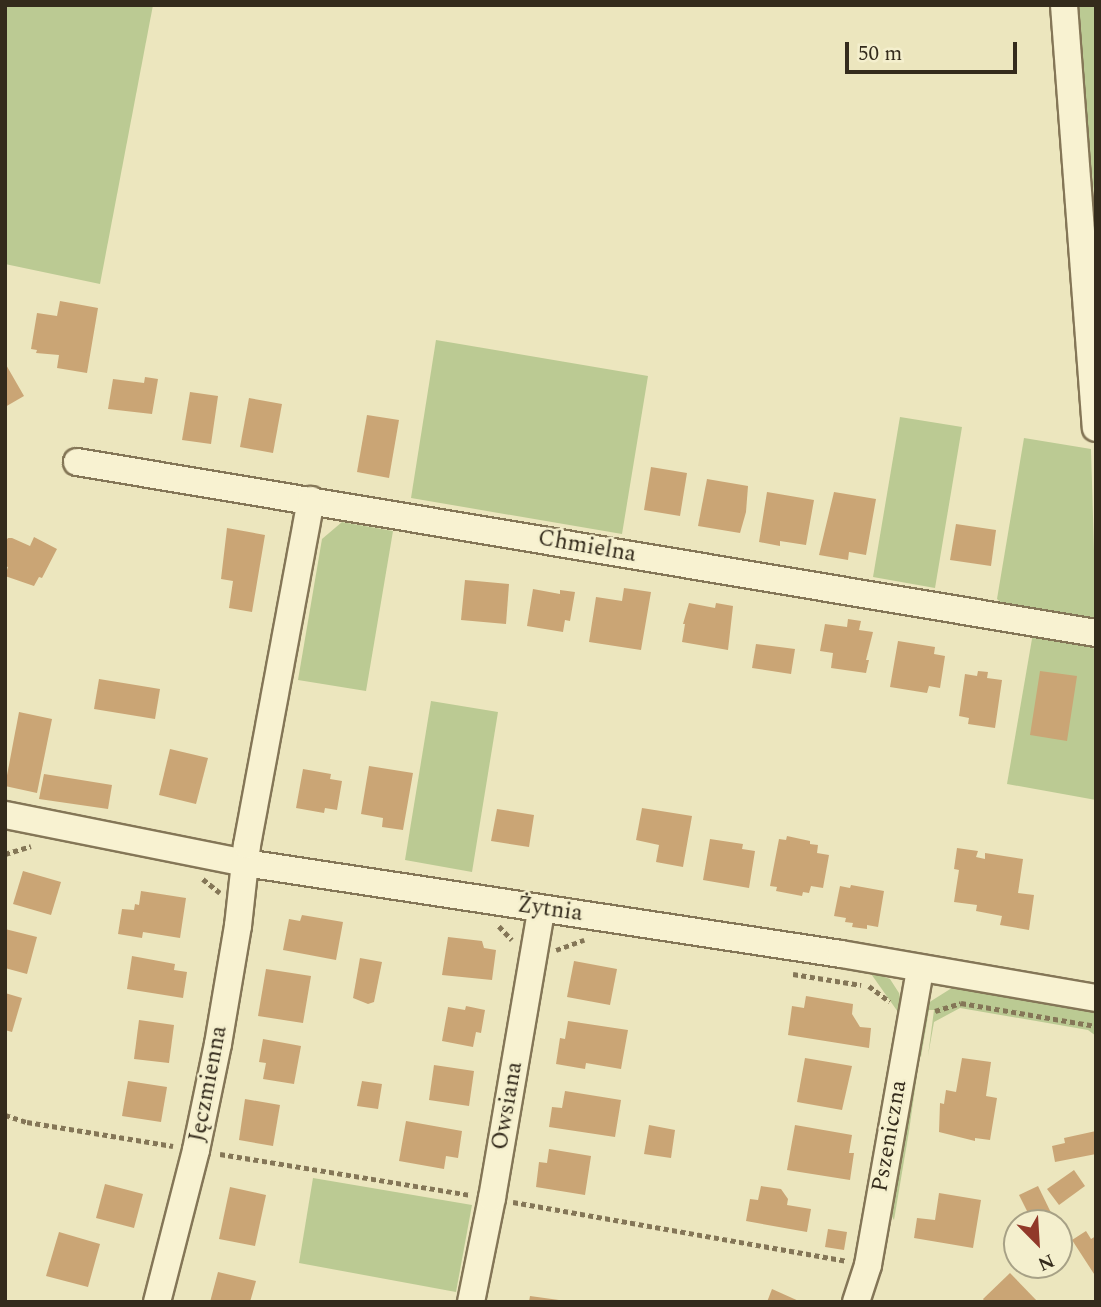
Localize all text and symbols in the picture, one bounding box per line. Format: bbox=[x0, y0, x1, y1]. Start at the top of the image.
scale bar bbox=[849, 28, 1020, 72]
text: 50 m bbox=[858, 38, 902, 70]
street label: Chmielna bbox=[536, 525, 638, 569]
street label: Żytnia bbox=[516, 892, 584, 928]
street label: Jęczmienna bbox=[184, 1024, 234, 1144]
street label: Owsiana bbox=[487, 1060, 529, 1152]
street label: Pszeniczna bbox=[867, 1078, 913, 1194]
north arrow bbox=[1003, 1209, 1073, 1279]
text: N bbox=[1033, 1245, 1059, 1278]

